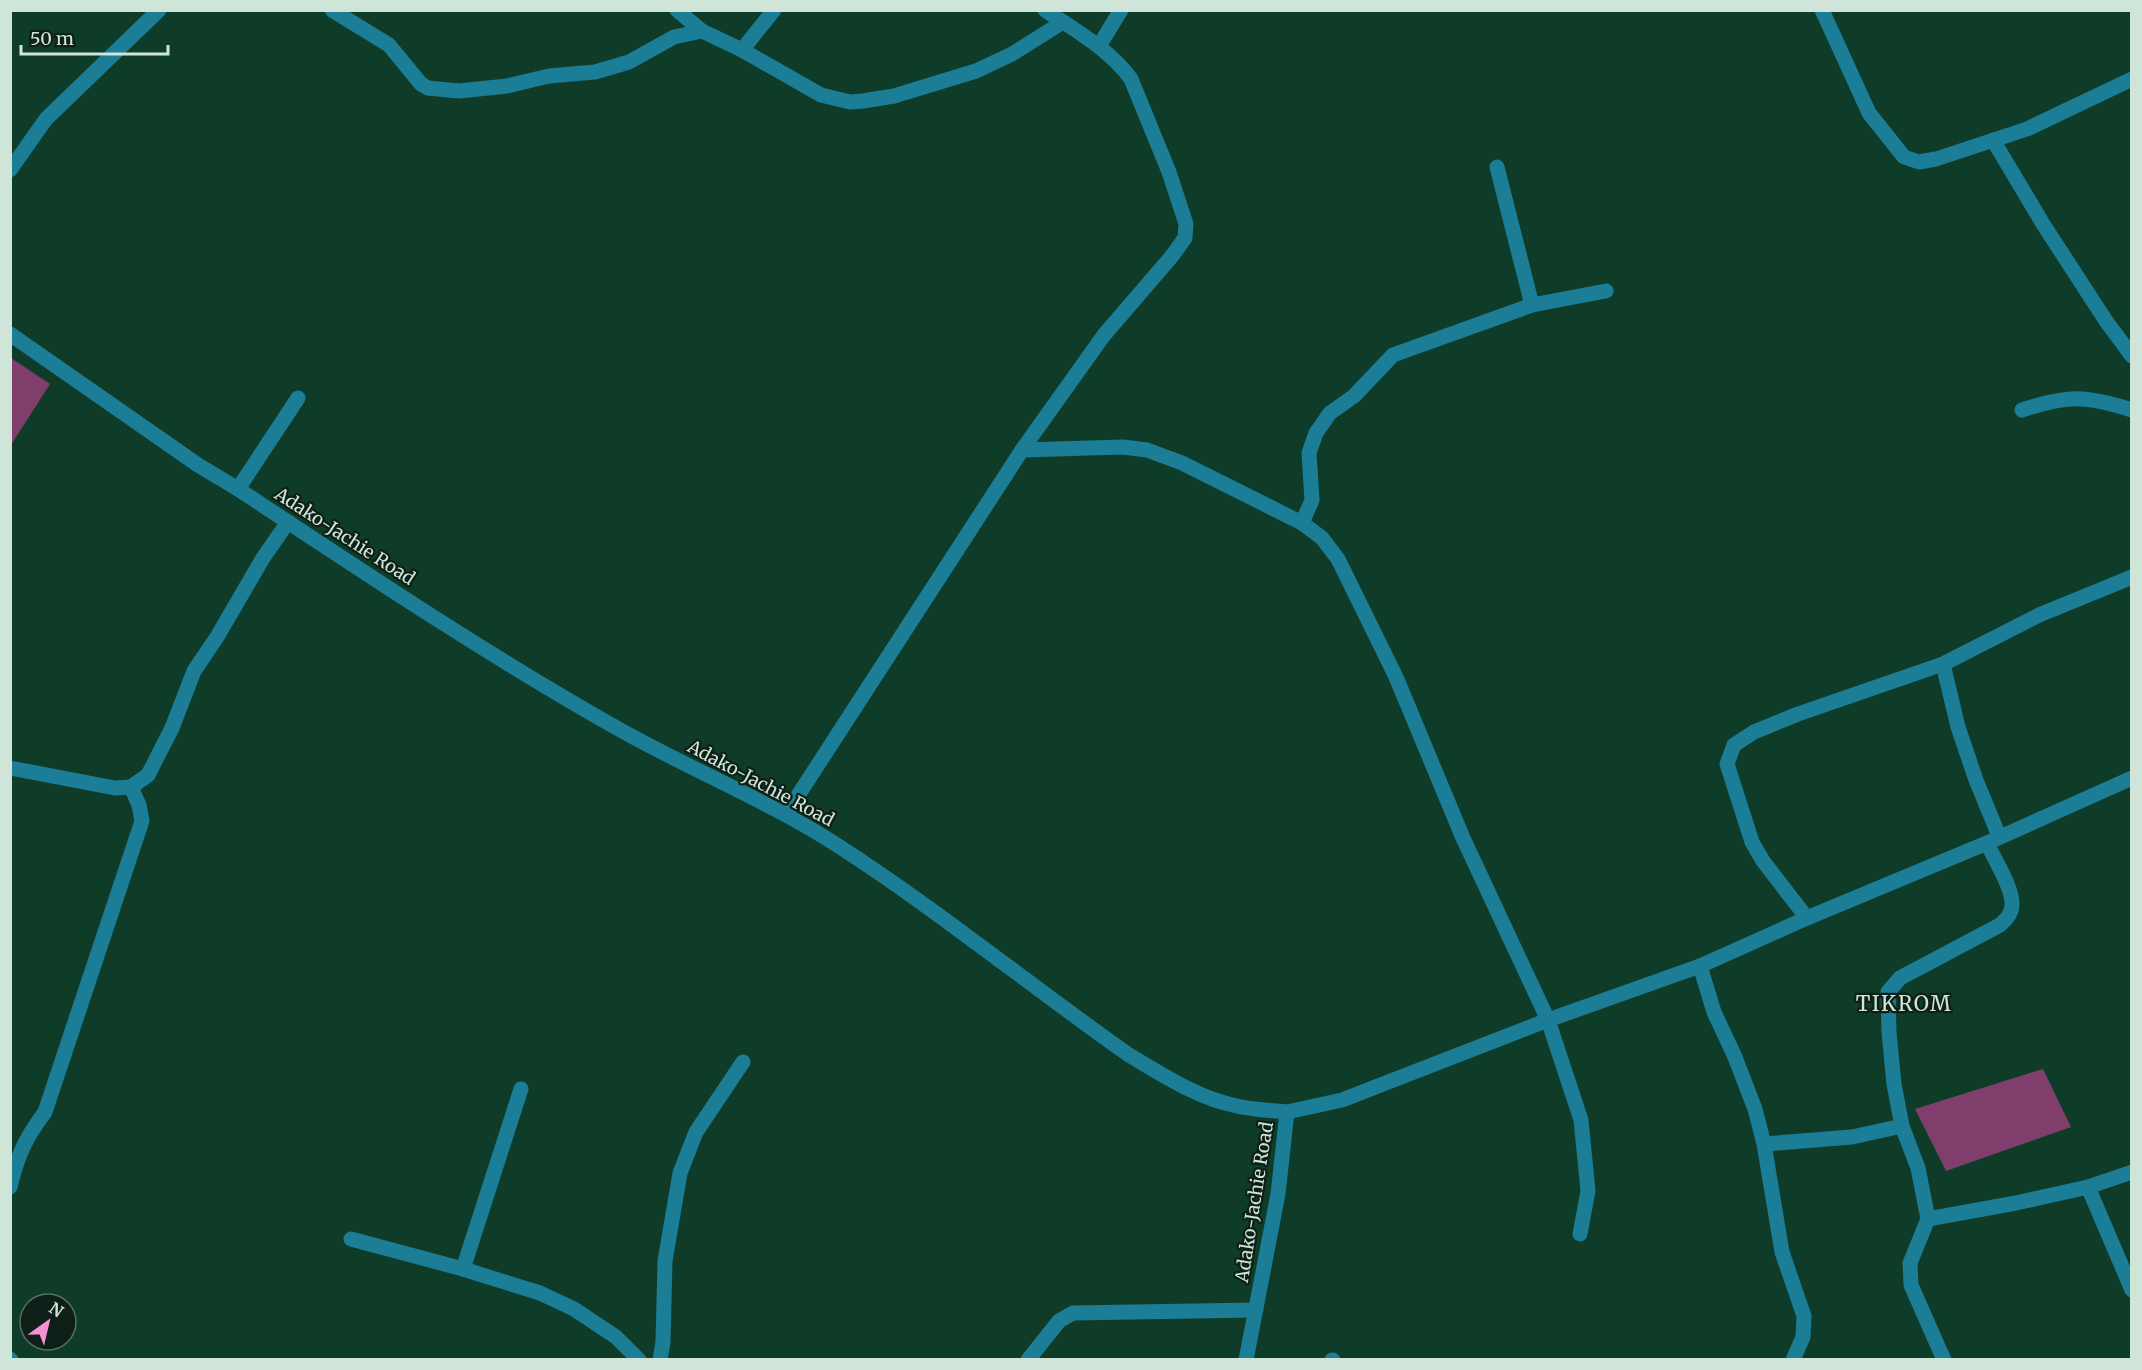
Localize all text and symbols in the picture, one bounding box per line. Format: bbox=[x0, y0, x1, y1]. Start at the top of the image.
scale bar bbox=[21, 18, 168, 56]
text: 50 m bbox=[30, 27, 74, 50]
street label: Adako-Jachie Road bbox=[270, 482, 420, 590]
street label: Adako-Jachie Road bbox=[683, 734, 838, 831]
district label: TIKROM bbox=[1856, 990, 1952, 1017]
street label: Adako-Jachie Road bbox=[1230, 1120, 1278, 1285]
north arrow bbox=[18, 1292, 78, 1352]
text: N bbox=[46, 1298, 68, 1322]

